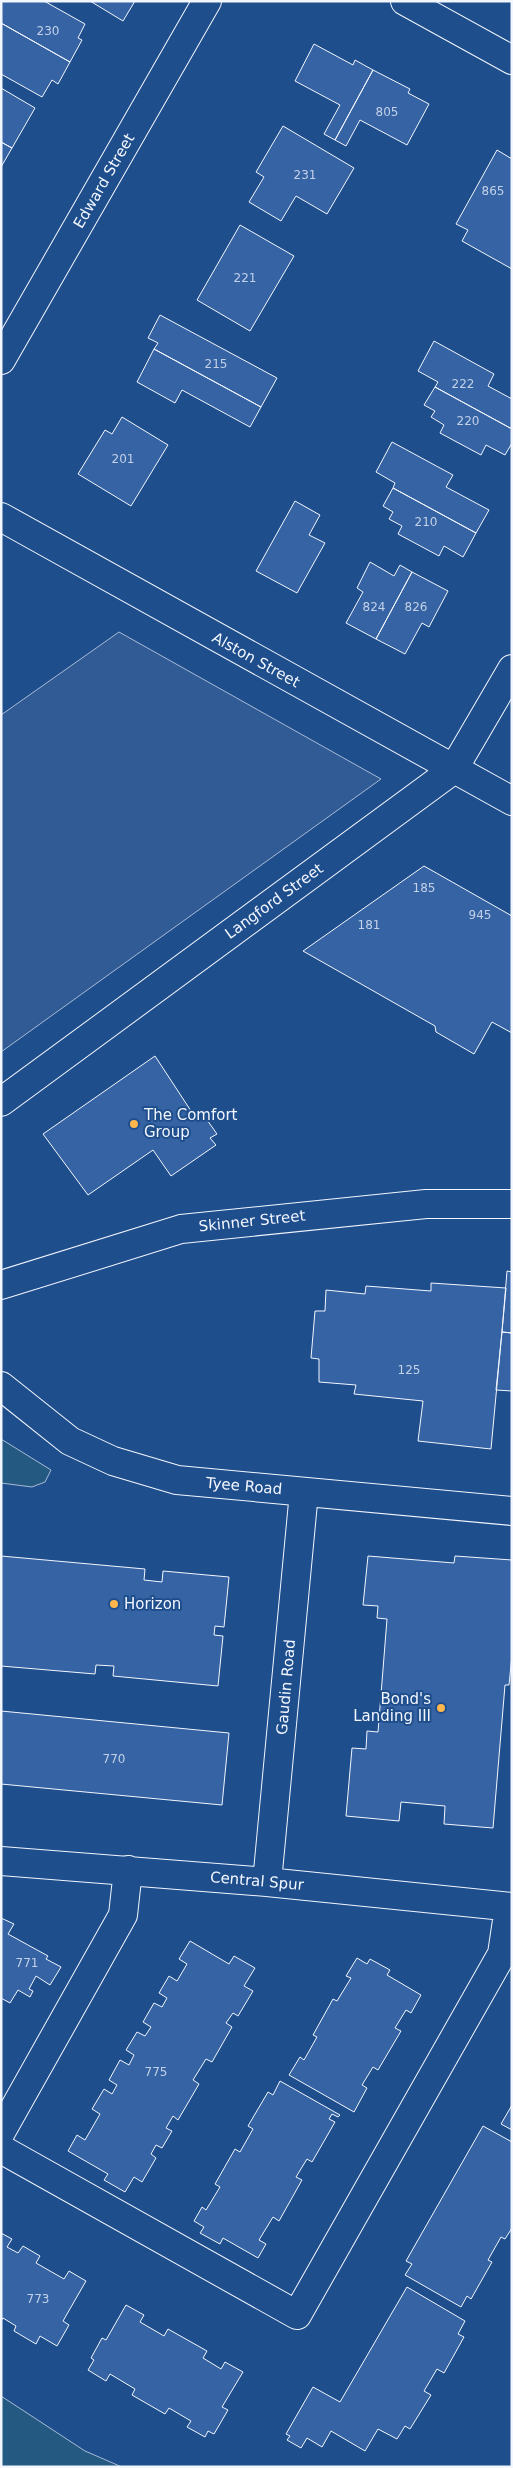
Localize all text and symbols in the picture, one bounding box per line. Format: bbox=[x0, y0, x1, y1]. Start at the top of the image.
house number: 230 bbox=[37, 24, 59, 38]
house number: 805 bbox=[376, 105, 398, 119]
street label: Edward Street bbox=[70, 130, 138, 232]
house number: 231 bbox=[294, 168, 316, 182]
house number: 865 bbox=[482, 184, 504, 198]
house number: 221 bbox=[234, 271, 256, 285]
house number: 215 bbox=[205, 357, 227, 371]
house number: 222 bbox=[452, 377, 474, 391]
house number: 220 bbox=[457, 414, 479, 428]
house number: 201 bbox=[112, 452, 134, 466]
house number: 210 bbox=[415, 515, 437, 529]
house number: 824 bbox=[363, 600, 385, 614]
house number: 826 bbox=[405, 600, 427, 614]
street label: Alston Street bbox=[209, 629, 303, 691]
street label: Langford Street bbox=[221, 859, 327, 943]
house number: 185 bbox=[413, 881, 435, 895]
house number: 945 bbox=[469, 908, 491, 922]
house number: 181 bbox=[358, 918, 380, 932]
place label: The Comfort Group bbox=[143, 1106, 238, 1141]
marker: The Comfort Group bbox=[128, 1118, 140, 1130]
street label: Skinner Street bbox=[198, 1206, 306, 1236]
house number: 125 bbox=[398, 1363, 420, 1377]
street label: Tyee Road bbox=[204, 1474, 283, 1498]
place label: Horizon bbox=[124, 1595, 181, 1613]
marker: Horizon bbox=[108, 1598, 120, 1610]
street label: Gaudin Road bbox=[273, 1638, 299, 1736]
place label: Bond's Landing III bbox=[353, 1690, 431, 1725]
marker: Bond's Landing III bbox=[435, 1702, 447, 1714]
house number: 770 bbox=[103, 1752, 125, 1766]
street label: Central Spur bbox=[209, 1868, 305, 1894]
house number: 771 bbox=[16, 1956, 38, 1970]
house number: 775 bbox=[145, 2065, 167, 2079]
house number: 773 bbox=[27, 2292, 49, 2306]

